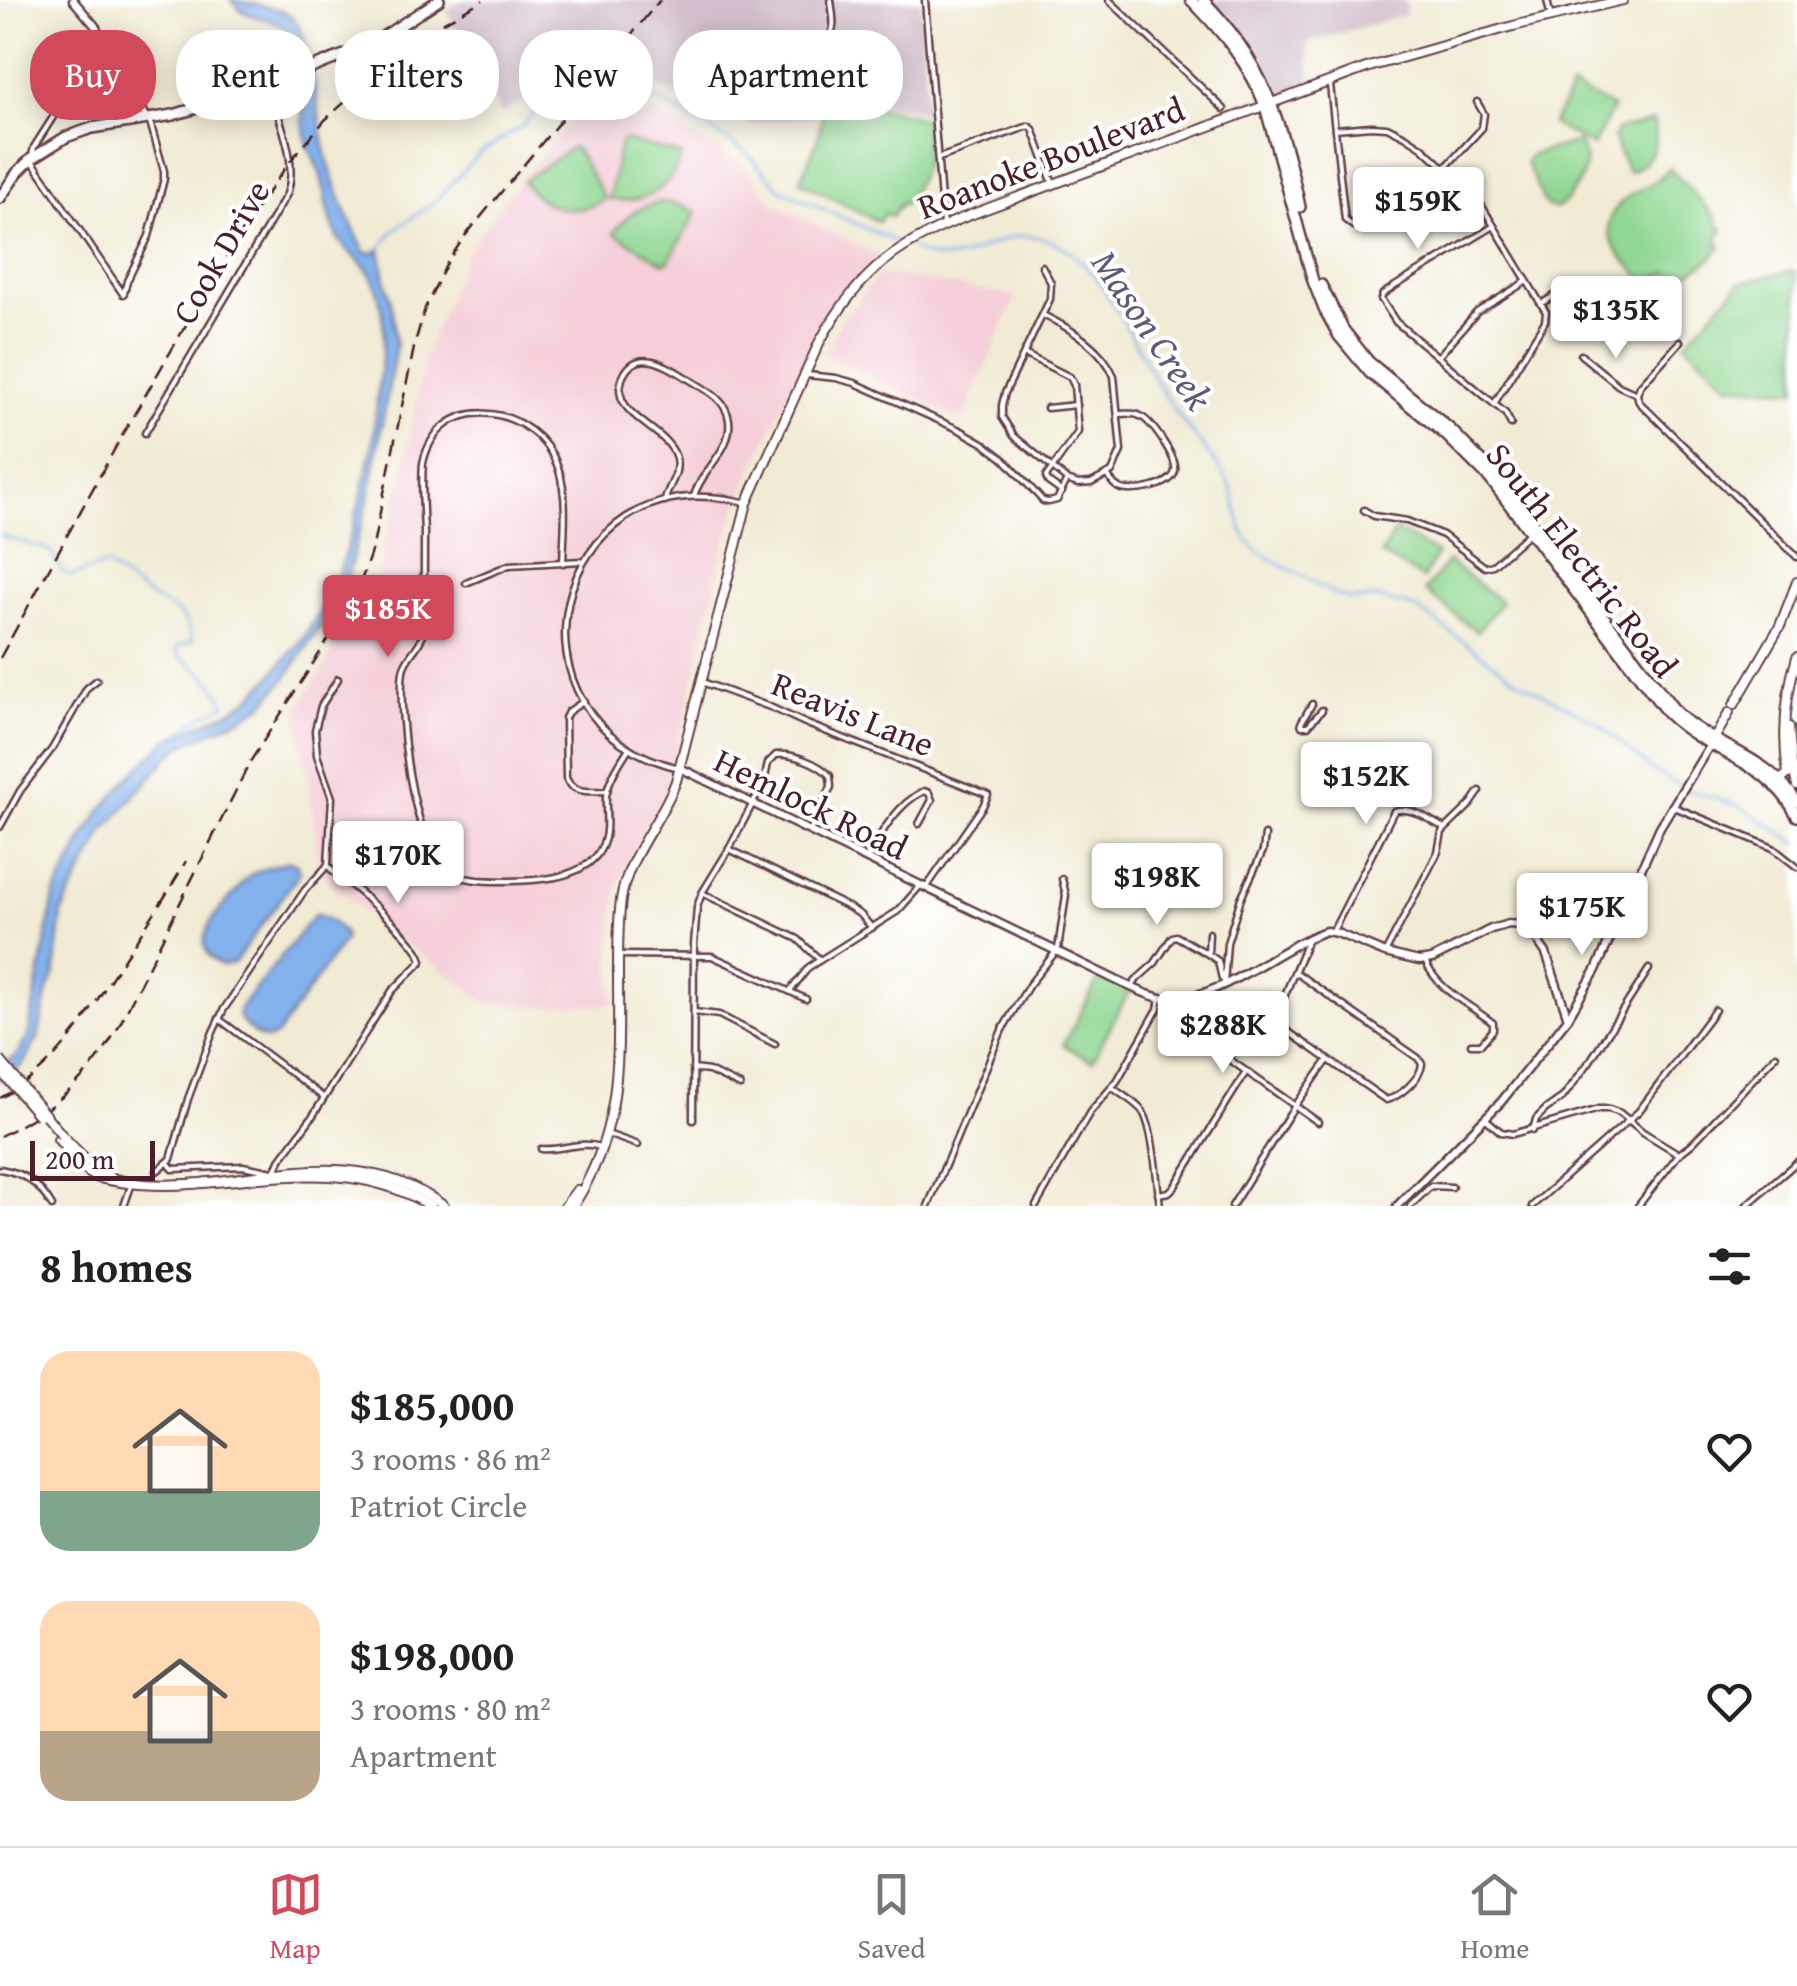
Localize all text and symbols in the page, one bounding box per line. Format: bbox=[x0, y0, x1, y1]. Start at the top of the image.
chip: Buy bbox=[30, 30, 156, 120]
chip: Rent bbox=[176, 30, 315, 120]
chip: Filters bbox=[335, 30, 499, 120]
chip: New bbox=[519, 30, 653, 120]
chip: Apartment bbox=[673, 30, 903, 120]
street label: Roanoke Boulevard bbox=[910, 83, 1192, 232]
pin: $159K bbox=[1348, 167, 1488, 252]
street label: Cook Drive bbox=[159, 170, 282, 333]
text: $159K bbox=[1375, 176, 1461, 223]
water label: Mason Creek bbox=[1078, 238, 1228, 421]
pin: $135K bbox=[1546, 276, 1686, 361]
text: $135K bbox=[1573, 285, 1659, 332]
street label: South Electric Road bbox=[1474, 431, 1691, 688]
pin: $185K bbox=[318, 575, 458, 660]
text: $185K bbox=[345, 584, 431, 631]
street label: Reavis Lane bbox=[764, 658, 942, 769]
street label: Hemlock Road bbox=[706, 735, 917, 873]
pin: $152K bbox=[1296, 742, 1436, 827]
text: $152K bbox=[1323, 751, 1409, 798]
pin: $170K bbox=[328, 821, 468, 906]
text: $170K bbox=[355, 830, 441, 877]
pin: $198K bbox=[1087, 843, 1227, 928]
text: $198K bbox=[1114, 852, 1200, 899]
pin: $175K bbox=[1512, 873, 1652, 958]
text: $175K bbox=[1539, 882, 1625, 929]
pin: $288K bbox=[1153, 991, 1293, 1076]
text: $288K bbox=[1180, 1000, 1266, 1047]
scale bar bbox=[30, 1136, 155, 1180]
text: 200 m bbox=[45, 1138, 114, 1179]
text: 8 homes bbox=[40, 1236, 193, 1297]
icon: filters bbox=[1702, 1239, 1757, 1294]
text: $185,000 bbox=[350, 1374, 514, 1435]
icon: home bbox=[120, 1391, 240, 1511]
icon: heart bbox=[1702, 1424, 1757, 1479]
text: 3 rooms · 86 m² bbox=[350, 1435, 551, 1482]
text: Patriot Circle bbox=[350, 1482, 527, 1529]
text: $198,000 bbox=[350, 1624, 514, 1685]
icon: home bbox=[120, 1641, 240, 1761]
icon: heart bbox=[1702, 1674, 1757, 1729]
text: 3 rooms · 80 m² bbox=[350, 1685, 551, 1732]
text: Apartment bbox=[350, 1732, 497, 1779]
tab: Map bbox=[268, 1867, 323, 1968]
tab: Saved bbox=[858, 1867, 925, 1968]
tab: Home bbox=[1461, 1867, 1529, 1968]

